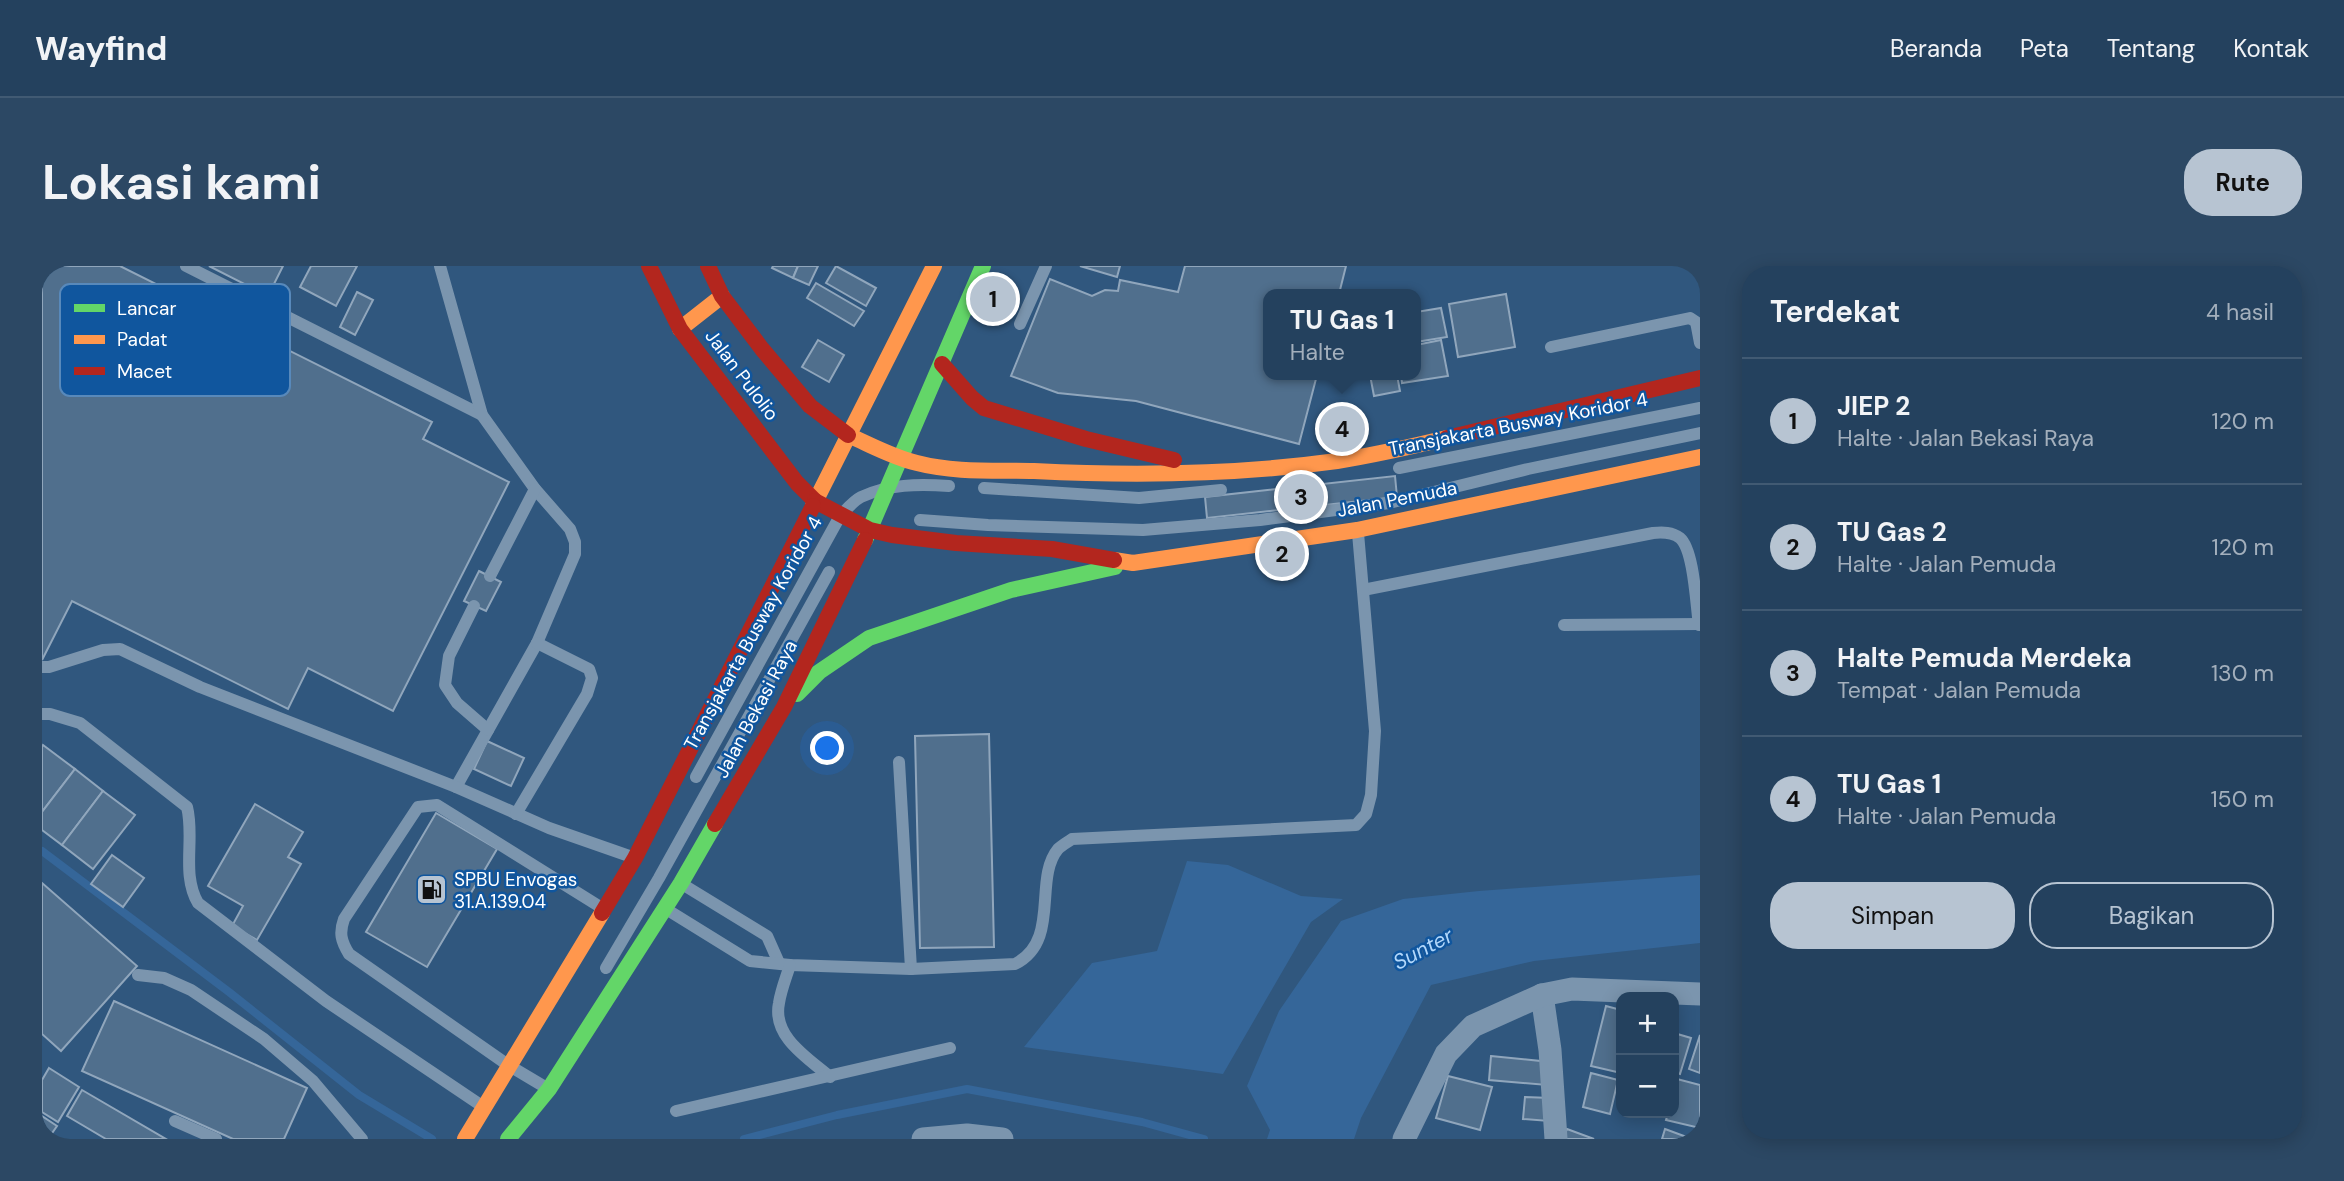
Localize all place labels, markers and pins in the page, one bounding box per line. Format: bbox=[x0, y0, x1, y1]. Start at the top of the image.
pin: 1 bbox=[970, 273, 1016, 325]
pin: 4 bbox=[1319, 403, 1365, 455]
pin: 3 bbox=[1278, 471, 1324, 523]
pin: 2 bbox=[1259, 528, 1305, 580]
place label: SPBU Envogas 31.A.139.04 bbox=[454, 867, 577, 914]
fuel station icon: SPBU Envogas 31.A.139.04 bbox=[414, 873, 448, 907]

